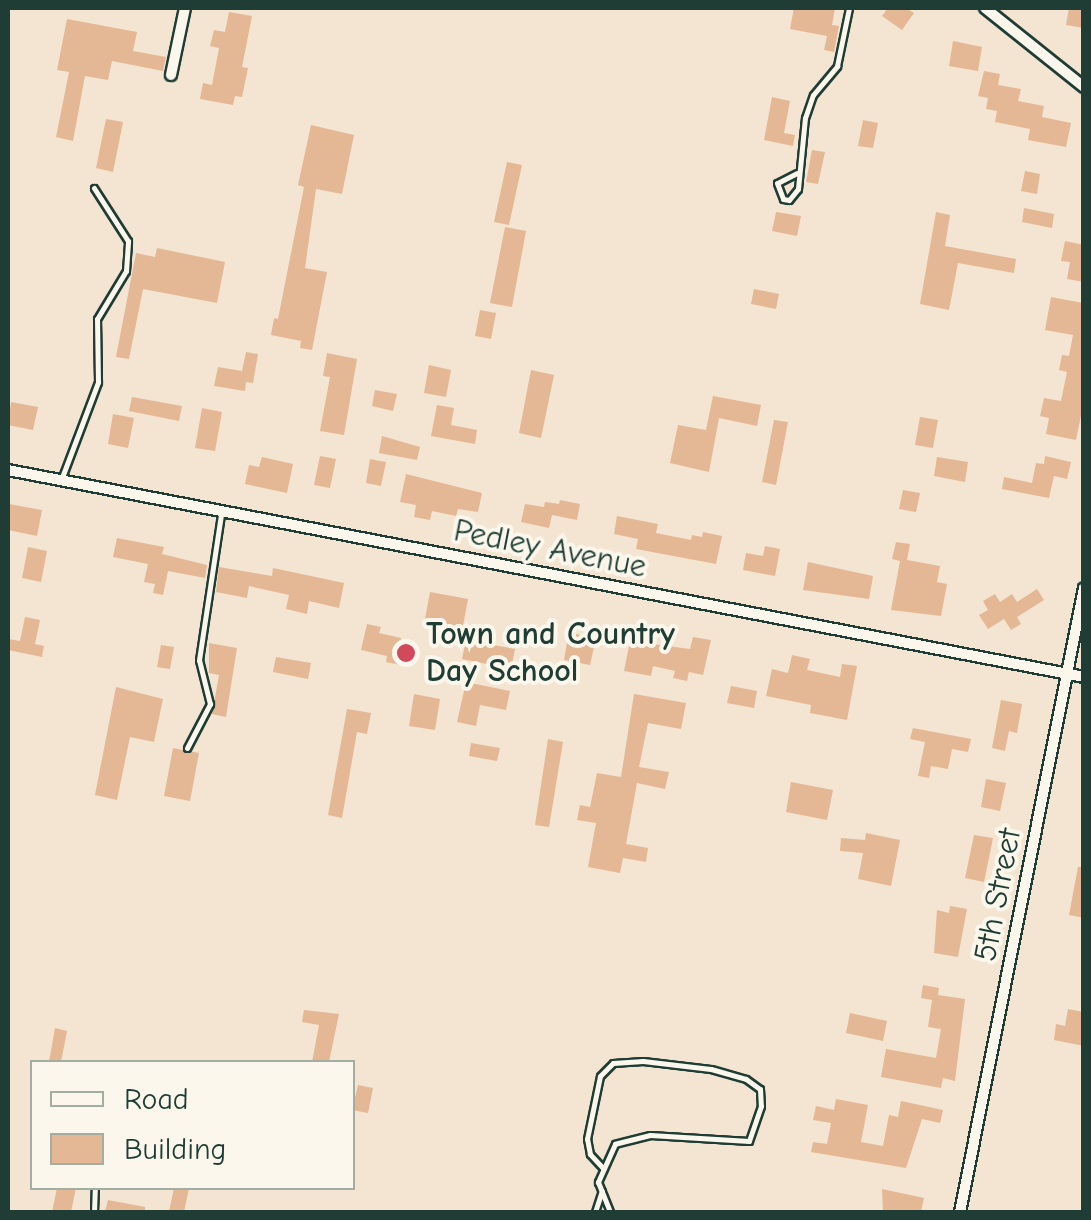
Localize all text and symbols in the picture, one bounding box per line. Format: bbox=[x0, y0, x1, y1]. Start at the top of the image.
street label: Pedley Avenue bbox=[451, 512, 649, 586]
place label: Town and Country Day School bbox=[426, 616, 675, 691]
marker: Town and Country Day School bbox=[395, 642, 417, 664]
street label: 5th Street bbox=[966, 825, 1030, 965]
legend bbox=[30, 1060, 355, 1190]
text: Road bbox=[124, 1082, 189, 1117]
text: Building bbox=[124, 1132, 227, 1167]

